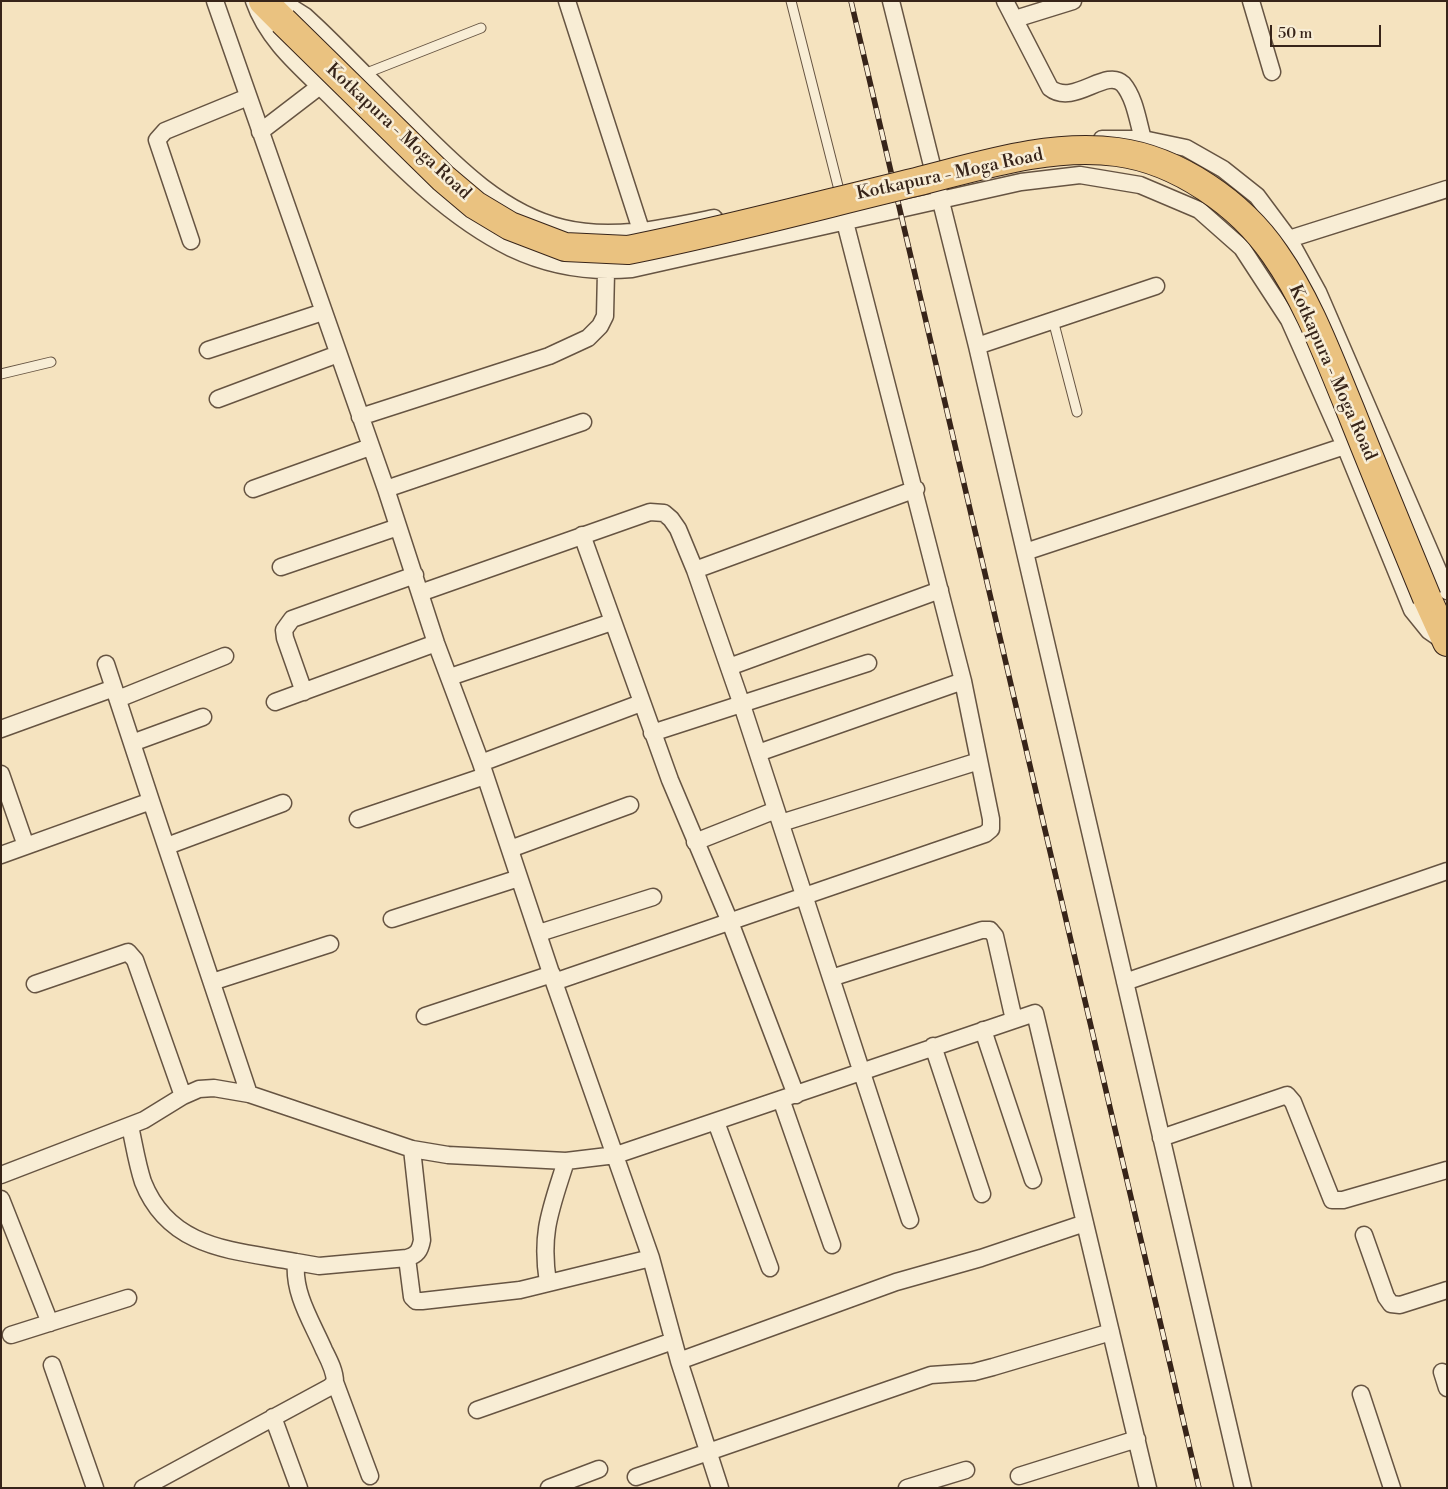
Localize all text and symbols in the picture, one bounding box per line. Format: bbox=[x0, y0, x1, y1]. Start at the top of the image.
scale bar bbox=[1273, 15, 1384, 47]
text: 50 m bbox=[1278, 24, 1312, 43]
street label: Kotkapura - Moga Road bbox=[321, 59, 475, 205]
street label: Kotkapura - Moga Road bbox=[855, 145, 1045, 205]
street label: Kotkapura - Moga Road bbox=[1283, 282, 1381, 464]

